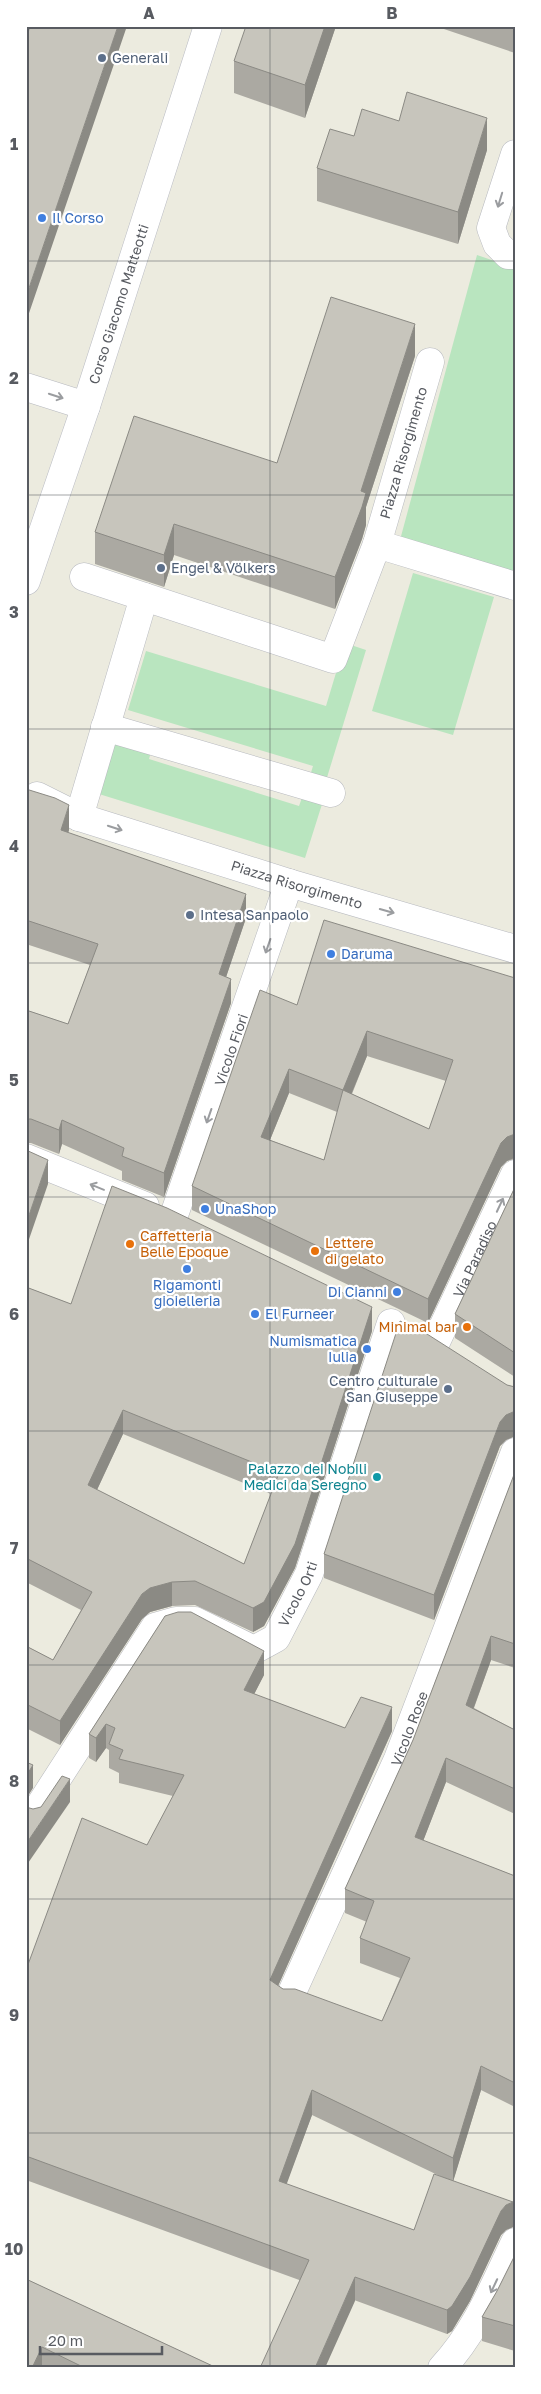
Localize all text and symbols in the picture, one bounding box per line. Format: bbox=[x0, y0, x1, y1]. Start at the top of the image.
text: A bbox=[143, 3, 155, 23]
text: B bbox=[386, 3, 398, 23]
place label: Generali bbox=[112, 49, 168, 66]
marker: Generali bbox=[96, 52, 108, 64]
text: 1 bbox=[10, 134, 18, 154]
one-way arrow bbox=[494, 192, 504, 208]
place label: Il Corso bbox=[52, 209, 104, 226]
marker: Il Corso bbox=[36, 212, 48, 224]
street label: Corso Giacomo Matteotti bbox=[85, 222, 152, 386]
text: 2 bbox=[9, 368, 19, 388]
street label: Piazza Risorgimento bbox=[376, 385, 430, 521]
one-way arrow bbox=[48, 392, 64, 402]
place label: Engel & Völkers bbox=[171, 559, 276, 576]
marker: Engel & Völkers bbox=[155, 562, 167, 574]
text: 3 bbox=[9, 602, 19, 622]
one-way arrow bbox=[106, 824, 122, 833]
text: 4 bbox=[9, 836, 19, 856]
street label: Piazza Risorgimento bbox=[229, 856, 365, 912]
place label: Intesa Sanpaolo bbox=[200, 906, 309, 923]
one-way arrow bbox=[379, 907, 395, 917]
marker: Intesa Sanpaolo bbox=[184, 909, 196, 921]
one-way arrow bbox=[263, 937, 272, 953]
place label: Daruma bbox=[341, 945, 393, 962]
marker: Daruma bbox=[325, 948, 337, 960]
street label: Vicolo Fiori bbox=[210, 1011, 251, 1088]
text: 5 bbox=[9, 1070, 19, 1090]
one-way arrow bbox=[204, 1108, 213, 1123]
one-way arrow bbox=[90, 1181, 105, 1191]
one-way arrow bbox=[496, 1198, 506, 1213]
place label: UnaShop bbox=[215, 1200, 276, 1217]
marker: UnaShop bbox=[199, 1203, 211, 1215]
street label: Via Paradiso bbox=[449, 1218, 500, 1300]
place label: Caffetteria Belle Epoque bbox=[140, 1227, 229, 1260]
place label: Lettere di gelato bbox=[325, 1234, 384, 1267]
marker: Caffetteria Belle Epoque bbox=[124, 1238, 136, 1250]
marker: Lettere di gelato bbox=[309, 1245, 321, 1257]
marker: Rigamonti gioielleria bbox=[181, 1263, 193, 1275]
place label: Rigamonti gioielleria bbox=[153, 1276, 221, 1309]
place label: Di Cianni bbox=[328, 1283, 387, 1300]
marker: Di Cianni bbox=[391, 1286, 403, 1298]
text: 6 bbox=[9, 1304, 19, 1324]
place label: El Furneer bbox=[265, 1305, 335, 1322]
marker: El Furneer bbox=[249, 1308, 261, 1320]
place label: Minimal bar bbox=[379, 1318, 458, 1335]
marker: Minimal bar bbox=[461, 1321, 473, 1333]
place label: Numismatica Iulia bbox=[269, 1332, 357, 1365]
marker: Numismatica Iulia bbox=[361, 1343, 373, 1355]
place label: Centro culturale San Giuseppe bbox=[329, 1372, 438, 1405]
marker: Centro culturale San Giuseppe bbox=[442, 1383, 454, 1395]
place label: Palazzo dei Nobili Medici da Seregno bbox=[243, 1460, 367, 1493]
marker: Palazzo dei Nobili Medici da Seregno bbox=[371, 1471, 383, 1483]
text: 7 bbox=[10, 1538, 19, 1558]
street label: Vicolo Orti bbox=[274, 1559, 321, 1629]
street label: Vicolo Rose bbox=[387, 1689, 431, 1769]
text: 8 bbox=[9, 1771, 19, 1791]
text: 9 bbox=[9, 2005, 19, 2025]
text: 10 bbox=[5, 2239, 23, 2259]
one-way arrow bbox=[489, 2278, 498, 2293]
scale bar bbox=[40, 2324, 162, 2356]
text: 20 m bbox=[48, 2331, 83, 2349]

